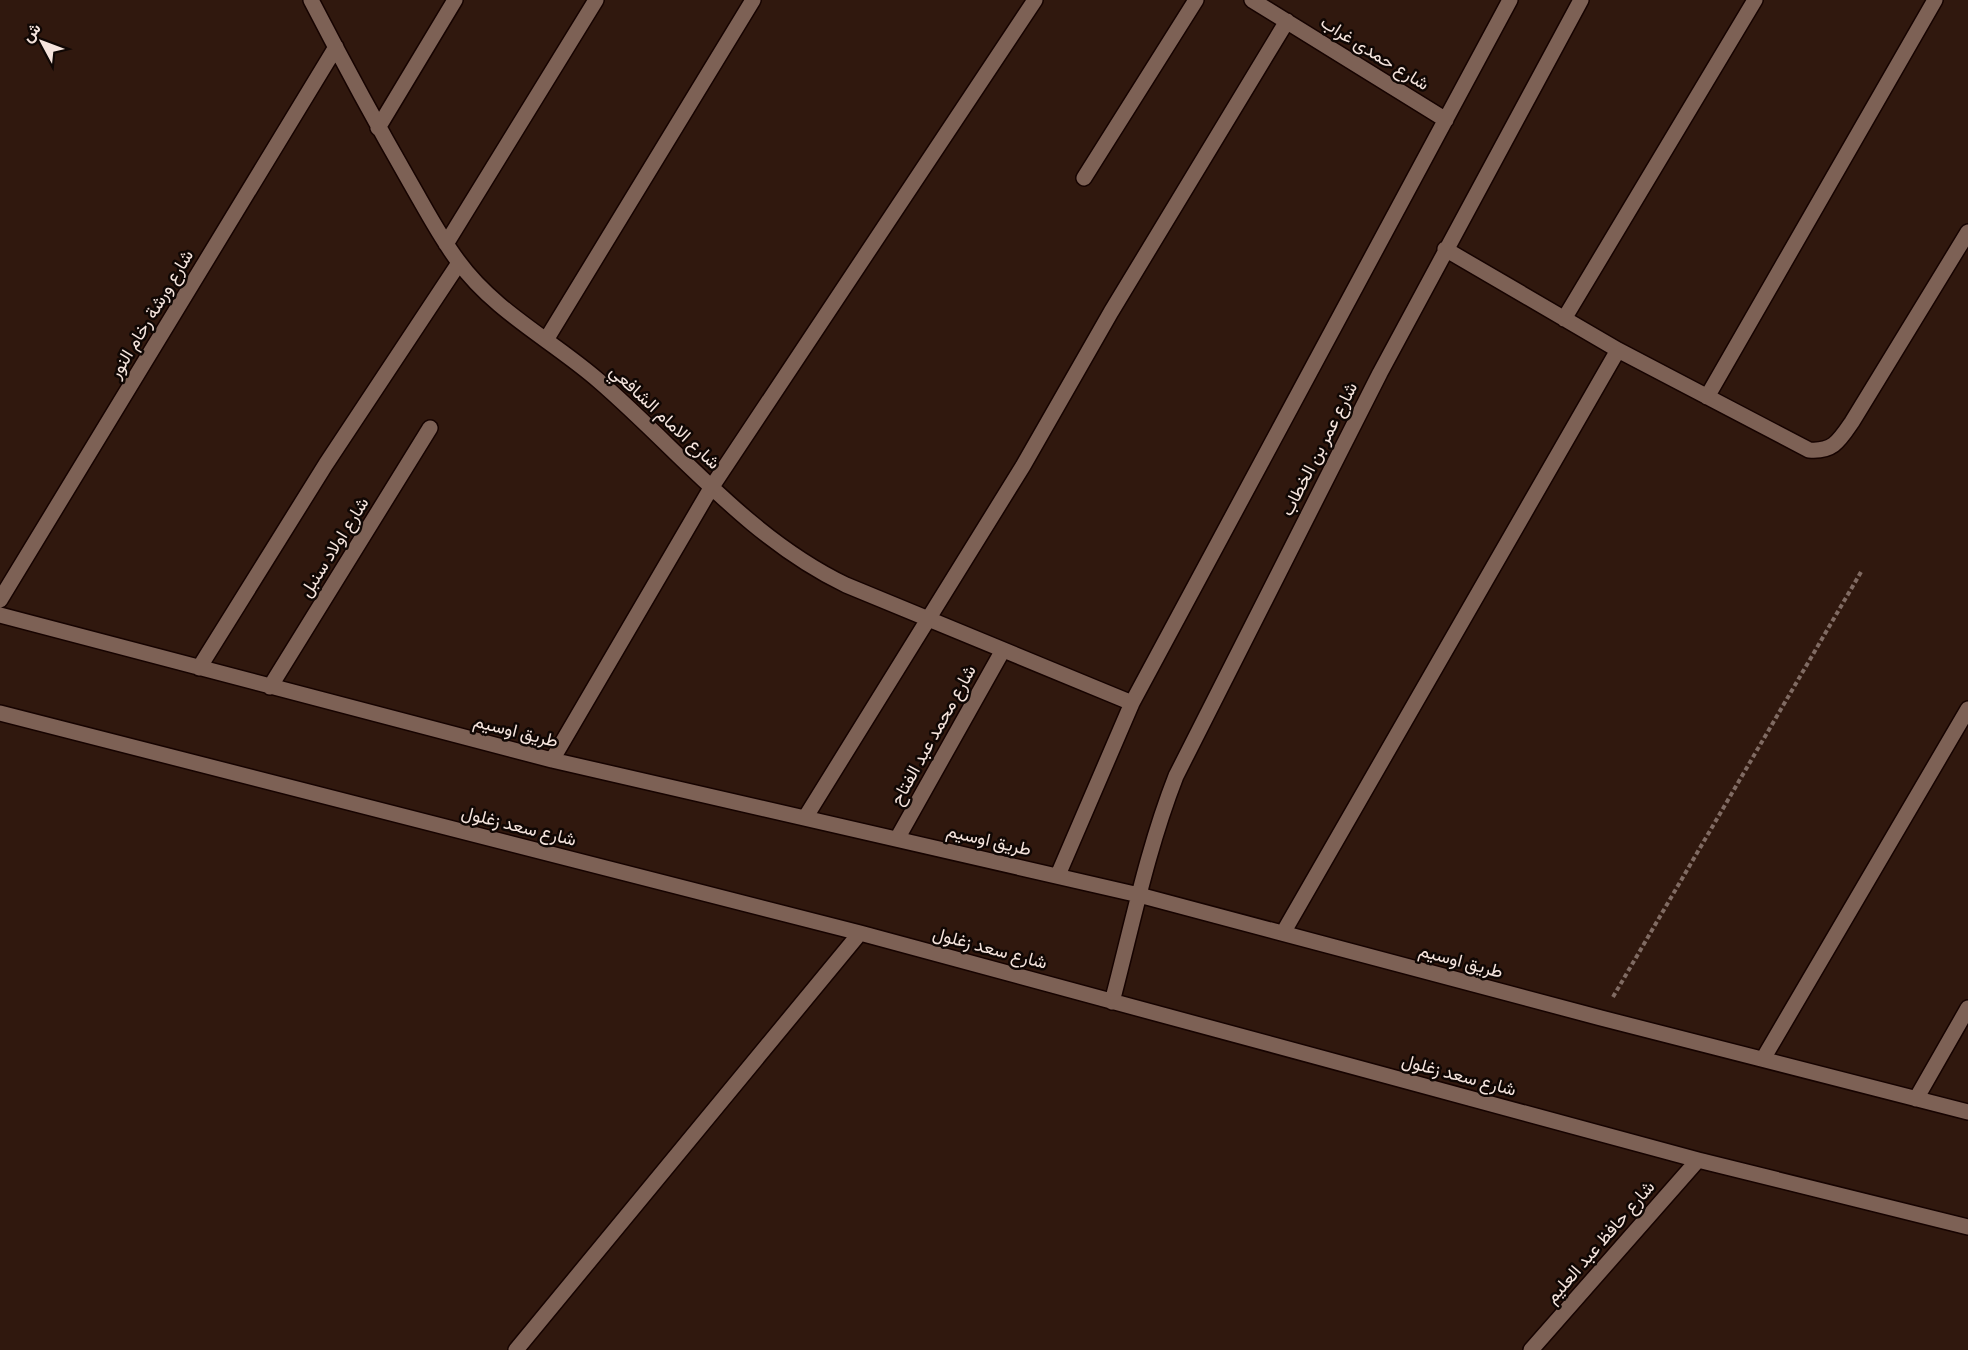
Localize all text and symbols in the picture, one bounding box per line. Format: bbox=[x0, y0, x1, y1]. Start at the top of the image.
street label: شارع حمدى غراب bbox=[1316, 11, 1433, 96]
north arrow bbox=[12, 12, 72, 72]
text: ش bbox=[18, 19, 45, 47]
street label: شارع ورشة رخام النور bbox=[103, 246, 199, 384]
street label: شارع الامام الشافعي bbox=[602, 360, 725, 477]
street label: شارع عمر بن الخطاب bbox=[1276, 378, 1363, 520]
street label: شارع اولاد سنبل bbox=[295, 493, 374, 602]
street label: شارع محمد عبد الفتاح bbox=[885, 661, 982, 809]
street label: طريق اوسيم bbox=[471, 710, 561, 753]
street label: شارع سعد زغلول bbox=[459, 801, 579, 852]
street label: طريق اوسيم bbox=[944, 820, 1034, 861]
street label: شارع سعد زغلول bbox=[930, 922, 1050, 975]
street label: طريق اوسيم bbox=[1416, 939, 1506, 984]
street label: شارع سعد زغلول bbox=[1399, 1049, 1519, 1102]
street label: شارع حافظ عبد العليم bbox=[1541, 1176, 1660, 1308]

